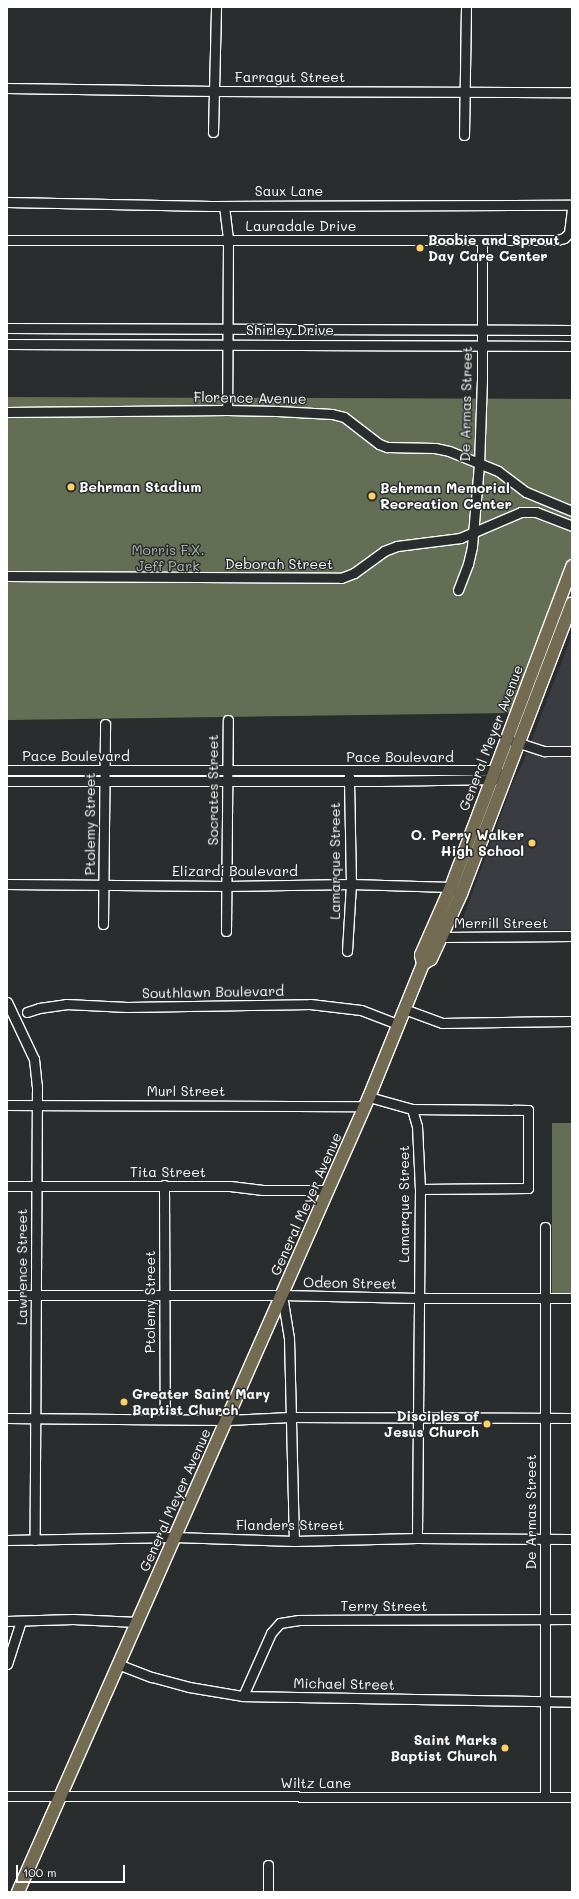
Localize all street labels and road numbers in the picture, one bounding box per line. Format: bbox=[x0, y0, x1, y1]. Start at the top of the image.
street label: Farragut Street bbox=[235, 69, 345, 85]
street label: Saux Lane bbox=[255, 183, 323, 199]
street label: Lauradale Drive bbox=[246, 218, 356, 234]
street label: Shirley Drive bbox=[246, 322, 334, 338]
street label: De Armas Street bbox=[457, 346, 475, 462]
street label: Florence Avenue bbox=[193, 389, 307, 407]
street label: Deborah Street bbox=[225, 556, 333, 572]
street label: General Meyer Avenue bbox=[455, 663, 527, 813]
street label: Socrates Street bbox=[205, 735, 221, 845]
street label: Pace Boulevard bbox=[22, 748, 130, 764]
street label: Pace Boulevard bbox=[346, 749, 454, 765]
street label: Ptolemy Street bbox=[82, 773, 98, 875]
street label: Lamarque Street bbox=[327, 802, 343, 920]
street label: Elizardi Boulevard bbox=[172, 863, 298, 879]
street label: Merrill Street bbox=[454, 915, 548, 931]
street label: Southlawn Boulevard bbox=[142, 982, 284, 1002]
street label: Murl Street bbox=[147, 1083, 225, 1099]
street label: General Meyer Avenue bbox=[267, 1130, 345, 1278]
street label: Lamarque Street bbox=[396, 1145, 412, 1263]
street label: Tita Street bbox=[130, 1164, 206, 1180]
street label: Lawrence Street bbox=[14, 1209, 30, 1325]
street label: Ptolemy Street bbox=[142, 1251, 158, 1353]
street label: Odeon Street bbox=[303, 1274, 397, 1292]
street label: General Meyer Avenue bbox=[136, 1426, 214, 1574]
street label: De Armas Street bbox=[523, 1454, 539, 1570]
street label: Flanders Street bbox=[236, 1517, 344, 1533]
street label: Terry Street bbox=[341, 1598, 427, 1614]
street label: Michael Street bbox=[293, 1675, 395, 1693]
street label: Wiltz Lane bbox=[280, 1775, 352, 1791]

